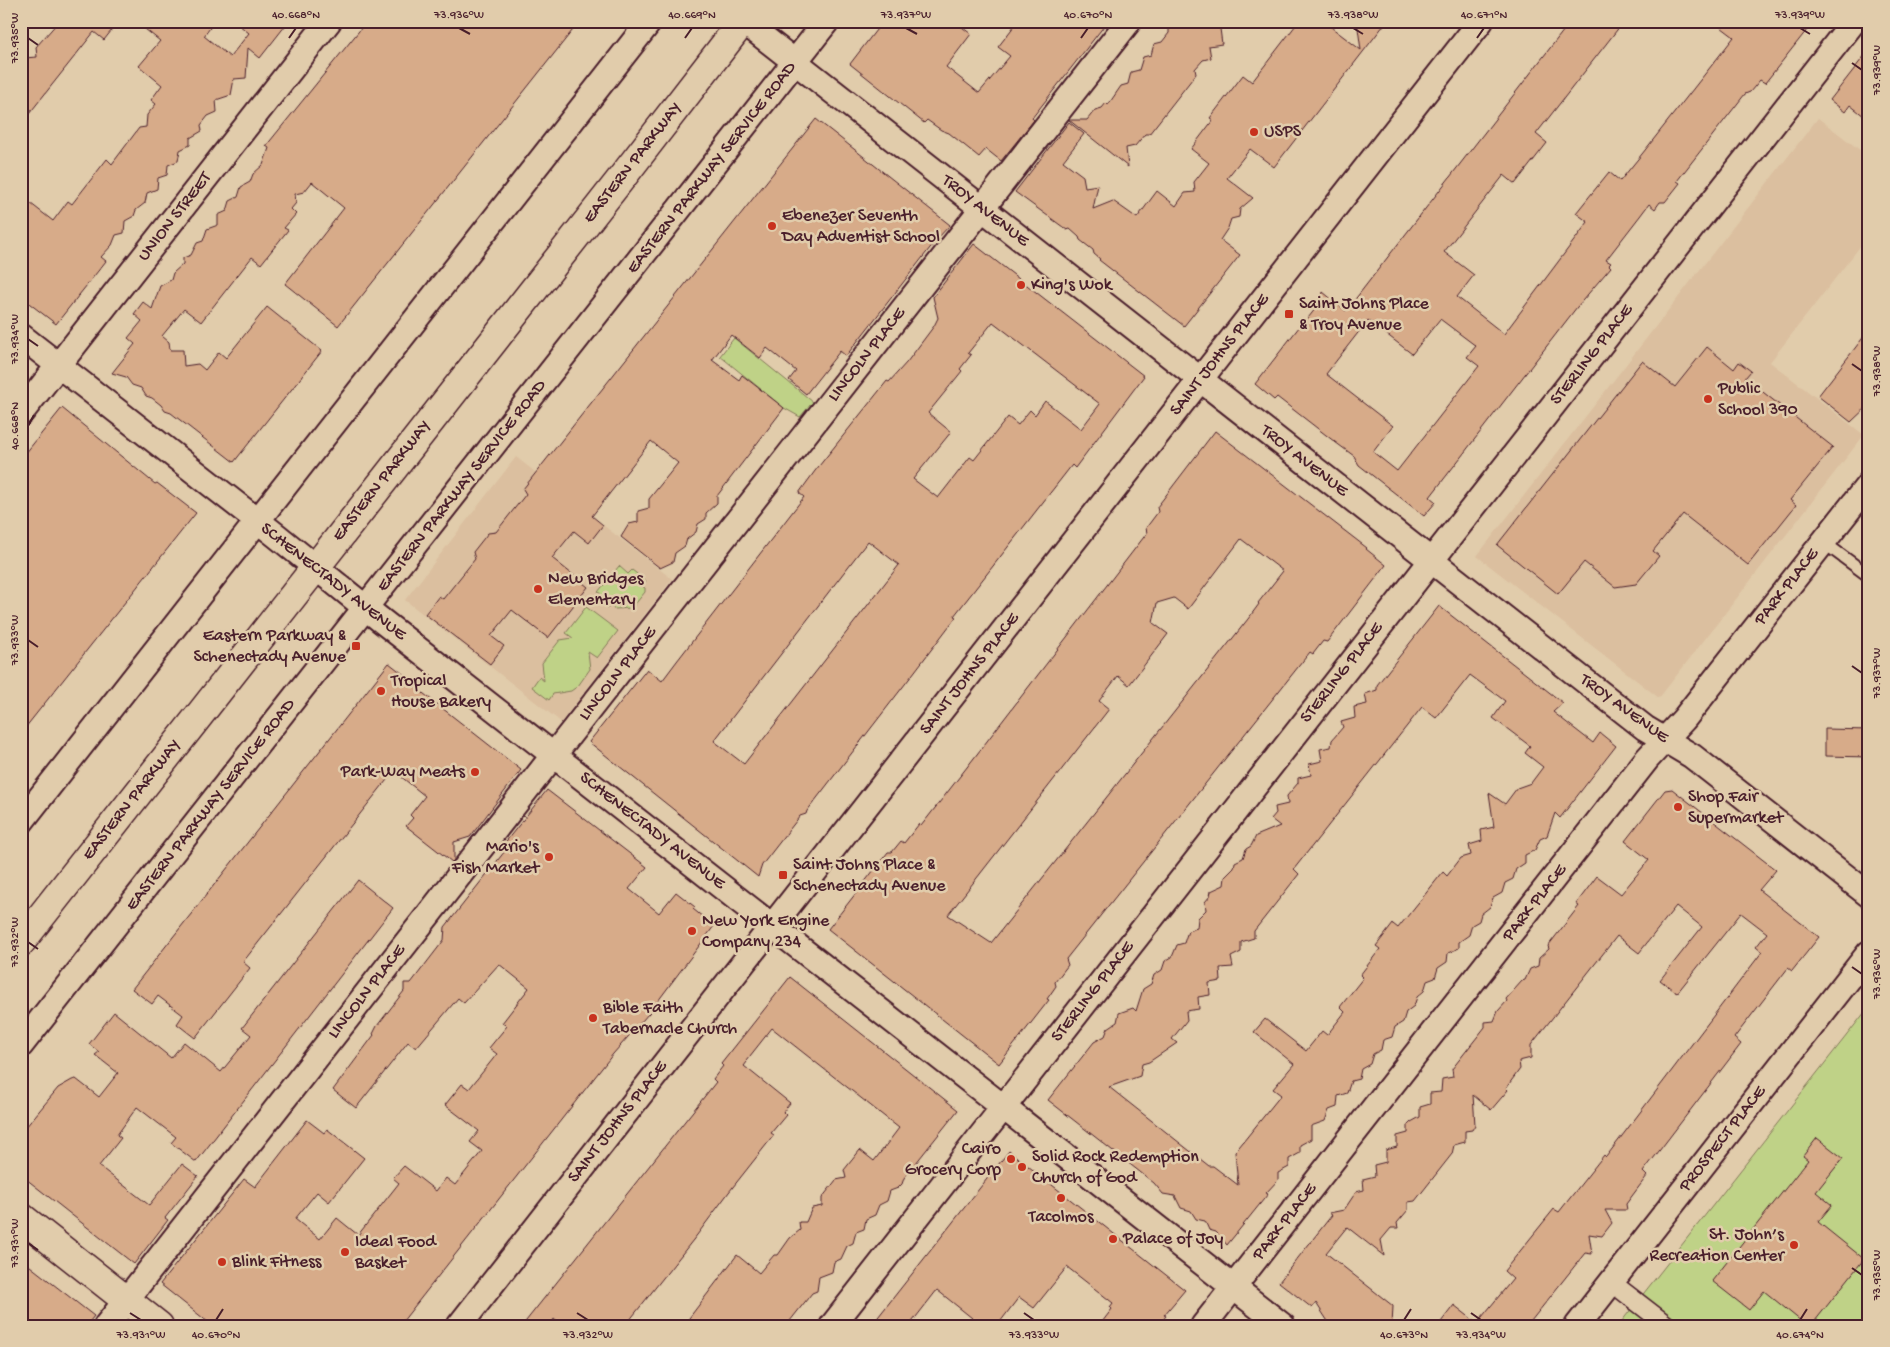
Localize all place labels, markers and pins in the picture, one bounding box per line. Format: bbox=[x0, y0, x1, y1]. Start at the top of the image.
place label: USPS bbox=[1264, 122, 1302, 143]
marker: USPS bbox=[1248, 126, 1260, 138]
place label: Ebenezer Seventh Day Adventist School bbox=[781, 206, 940, 248]
marker: Ebenezer Seventh Day Adventist School bbox=[766, 220, 778, 232]
place label: King's Wok bbox=[1031, 275, 1114, 296]
marker: King's Wok bbox=[1015, 279, 1027, 291]
place label: Saint Johns Place & Troy Avenue bbox=[1299, 294, 1429, 336]
marker: Saint Johns Place & Troy Avenue bbox=[1283, 308, 1295, 320]
place label: Public School 390 bbox=[1717, 379, 1798, 421]
marker: Public School 390 bbox=[1702, 393, 1714, 405]
place label: New Bridges Elementary bbox=[548, 569, 645, 611]
marker: New Bridges Elementary bbox=[532, 583, 544, 595]
place label: Eastern Parkway & Schenectady Avenue bbox=[193, 626, 347, 668]
marker: Eastern Parkway & Schenectady Avenue bbox=[350, 640, 362, 652]
place label: Tropical House Bakery bbox=[390, 671, 491, 713]
marker: Tropical House Bakery bbox=[375, 685, 387, 697]
place label: Park-Way Meats bbox=[340, 762, 466, 783]
marker: Park-Way Meats bbox=[469, 766, 481, 778]
place label: Shop Fair Supermarket bbox=[1688, 787, 1785, 829]
marker: Shop Fair Supermarket bbox=[1672, 801, 1684, 813]
place label: Mario's Fish Market bbox=[451, 837, 541, 879]
marker: Mario's Fish Market bbox=[543, 851, 555, 863]
place label: Saint Johns Place & Schenectady Avenue bbox=[793, 855, 946, 897]
marker: Saint Johns Place & Schenectady Avenue bbox=[777, 869, 789, 881]
place label: New York Engine Company 234 bbox=[702, 911, 830, 953]
marker: New York Engine Company 234 bbox=[686, 925, 698, 937]
place label: Bible Faith Tabernacle Church bbox=[602, 998, 738, 1040]
marker: Bible Faith Tabernacle Church bbox=[587, 1012, 599, 1024]
place label: Cairo Grocery Corp bbox=[905, 1139, 1001, 1181]
place label: Solid Rock Redemption Church of God bbox=[1032, 1147, 1199, 1189]
marker: Cairo Grocery Corp bbox=[1005, 1153, 1017, 1165]
marker: Solid Rock Redemption Church of God bbox=[1016, 1161, 1028, 1173]
marker: Tacolmos bbox=[1055, 1192, 1067, 1204]
place label: Tacolmos bbox=[1027, 1207, 1095, 1228]
place label: St. John’s Recreation Center bbox=[1649, 1225, 1786, 1267]
place label: Palace of Joy bbox=[1122, 1229, 1224, 1250]
place label: Ideal Food Basket bbox=[354, 1232, 437, 1274]
marker: Palace of Joy bbox=[1107, 1233, 1119, 1245]
marker: St. John’s Recreation Center bbox=[1788, 1239, 1800, 1251]
marker: Ideal Food Basket bbox=[339, 1246, 351, 1258]
place label: Blink Fitness bbox=[231, 1252, 323, 1273]
marker: Blink Fitness bbox=[216, 1256, 228, 1268]

